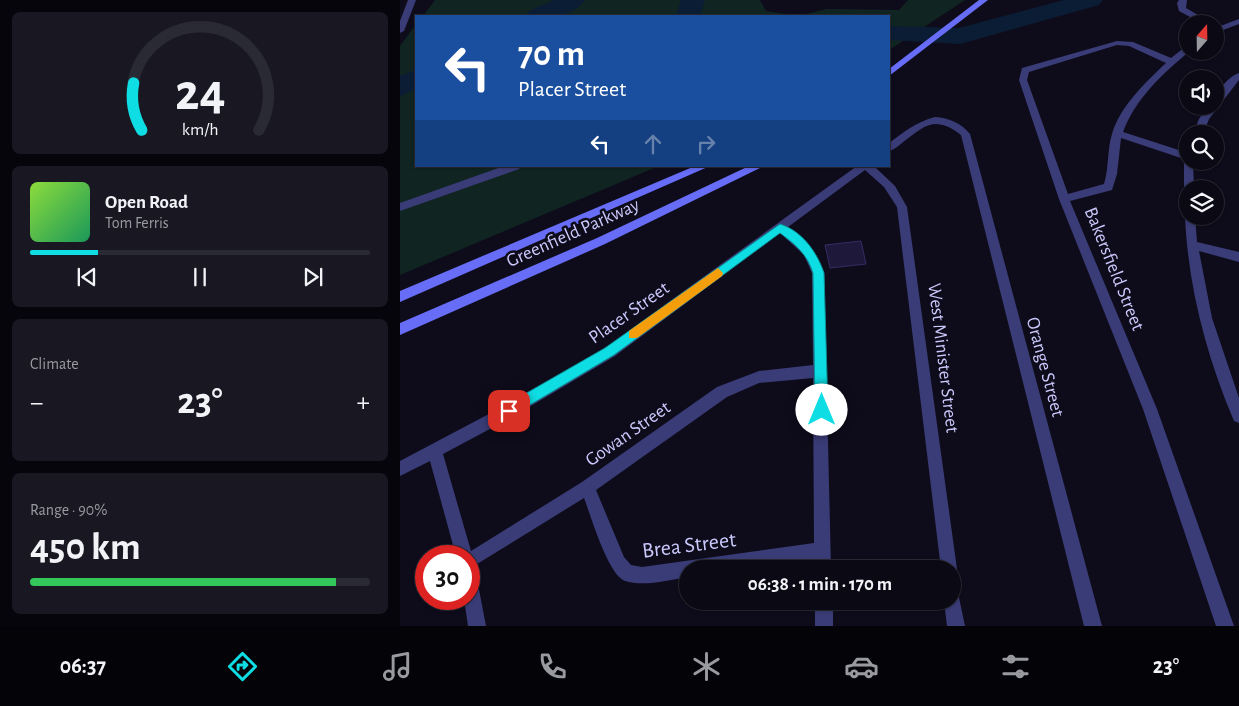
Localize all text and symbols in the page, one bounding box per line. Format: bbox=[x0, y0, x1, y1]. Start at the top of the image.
north arrow bbox=[1179, 15, 1224, 60]
map controls bbox=[1179, 15, 1224, 225]
icon: left bbox=[435, 35, 500, 100]
text: 70 m bbox=[518, 37, 585, 72]
text: 24 bbox=[175, 67, 225, 119]
button: sound bbox=[1179, 70, 1224, 115]
text: Placer Street bbox=[518, 78, 626, 100]
text: km/h bbox=[182, 121, 218, 139]
button: search bbox=[1179, 125, 1224, 170]
icon: left bbox=[586, 130, 614, 158]
icon: ahead bbox=[639, 130, 667, 158]
icon: right bbox=[692, 130, 720, 158]
button: layers bbox=[1179, 180, 1224, 225]
text: Open Road bbox=[105, 193, 188, 212]
street label: Greenfield Parkway bbox=[504, 195, 642, 271]
street label: Bakersfield Street bbox=[1081, 205, 1147, 333]
text: Tom Ferris bbox=[105, 215, 169, 231]
icon: previous bbox=[73, 263, 101, 291]
icon: pause bbox=[186, 263, 214, 291]
icon: next bbox=[299, 263, 327, 291]
street label: Placer Street bbox=[585, 278, 673, 348]
street label: West Minister Street bbox=[924, 282, 962, 434]
street label: Orange Street bbox=[1023, 315, 1067, 419]
text: Climate bbox=[30, 356, 79, 372]
text: 23° bbox=[177, 383, 223, 421]
position arrow bbox=[795, 383, 847, 435]
text: − bbox=[30, 389, 43, 417]
text: + bbox=[357, 389, 370, 417]
pin bbox=[488, 390, 530, 432]
icon: arrive bbox=[495, 397, 523, 425]
street label: Gowan Street bbox=[582, 398, 674, 470]
text: Range · 90% bbox=[30, 502, 107, 518]
street label: Brea Street bbox=[641, 528, 737, 562]
text: 450 km bbox=[30, 529, 141, 567]
speed limit sign: 30 bbox=[415, 545, 480, 610]
text: 06:38 · 1 min · 170 m bbox=[748, 575, 892, 594]
icon: directions bbox=[225, 649, 260, 684]
icon: music bbox=[380, 649, 415, 684]
icon: phone bbox=[535, 649, 570, 684]
icon: climate bbox=[689, 649, 724, 684]
icon: car bbox=[844, 649, 879, 684]
icon: filters bbox=[998, 649, 1033, 684]
text: 06:37 bbox=[60, 655, 106, 677]
text: 23° bbox=[1153, 655, 1179, 677]

